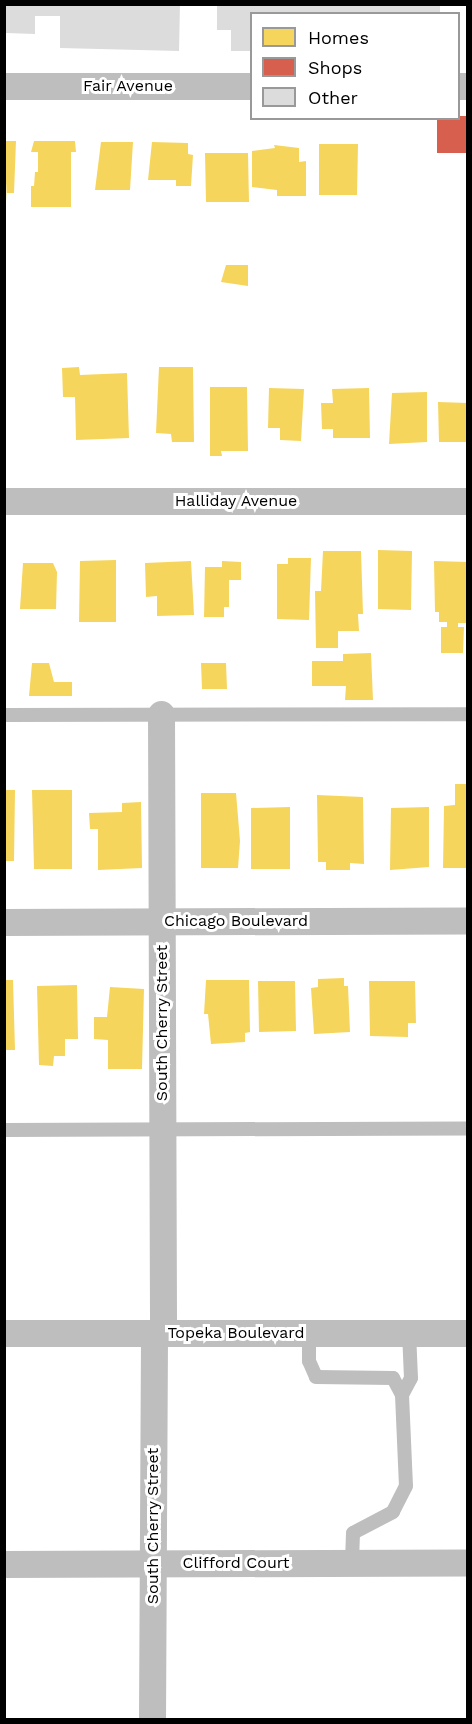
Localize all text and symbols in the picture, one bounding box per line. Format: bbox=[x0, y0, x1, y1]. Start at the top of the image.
legend bbox=[250, 12, 460, 120]
text: Homes bbox=[308, 27, 369, 48]
text: Shops bbox=[308, 57, 362, 78]
street label: Fair Avenue bbox=[83, 76, 173, 96]
text: Other bbox=[308, 87, 358, 108]
street label: Halliday Avenue bbox=[174, 491, 298, 511]
street label: Chicago Boulevard bbox=[164, 911, 308, 931]
street label: South Cherry Street bbox=[152, 945, 172, 1101]
street label: Topeka Boulevard bbox=[167, 1323, 305, 1343]
street label: South Cherry Street bbox=[143, 1448, 163, 1604]
street label: Clifford Court bbox=[182, 1553, 290, 1573]

